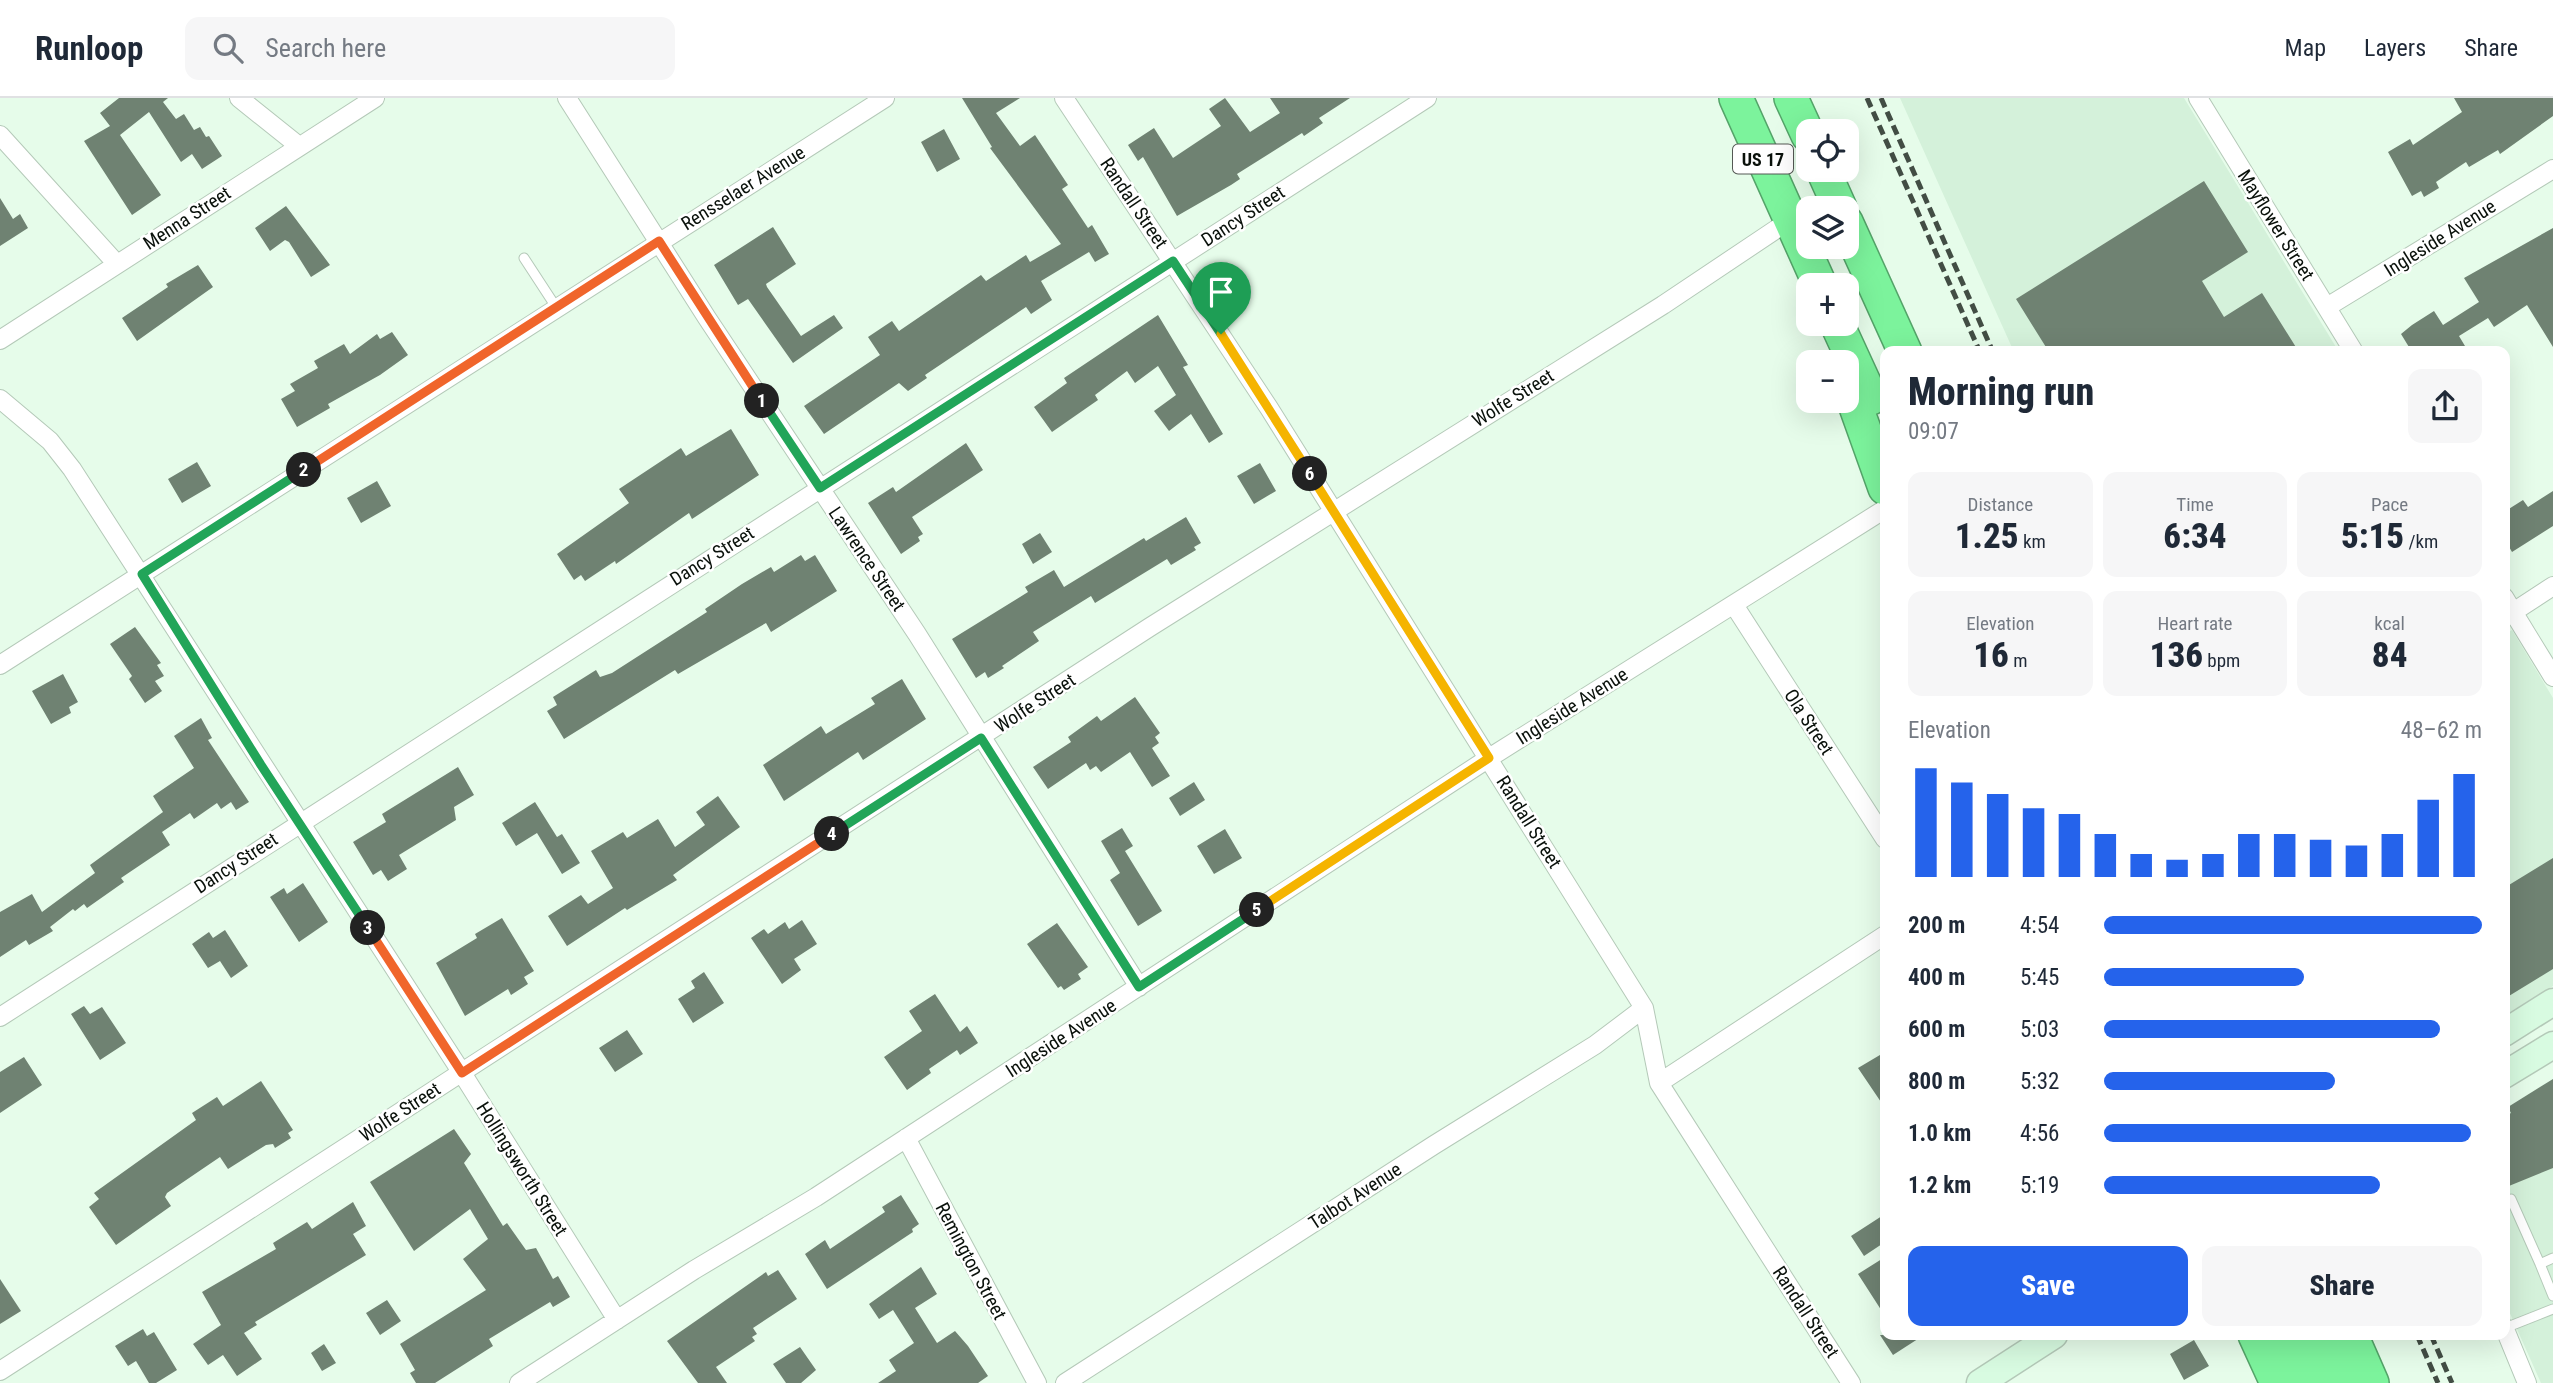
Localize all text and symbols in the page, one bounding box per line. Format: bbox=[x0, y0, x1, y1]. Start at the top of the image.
search box bbox=[185, 17, 675, 80]
text: Runloop bbox=[35, 29, 143, 68]
icon: search bbox=[209, 29, 247, 67]
text: Search here bbox=[265, 33, 386, 63]
text: Map bbox=[2285, 34, 2326, 62]
text: Layers bbox=[2364, 34, 2426, 62]
text: Share bbox=[2464, 34, 2518, 62]
map controls bbox=[1796, 119, 1859, 413]
button: locate bbox=[1796, 119, 1859, 182]
street label: Rensselaer Avenue bbox=[677, 141, 809, 235]
road number: US 17 bbox=[1733, 144, 1793, 174]
street label: Randall Street bbox=[1095, 153, 1173, 253]
street label: Mayflower Street bbox=[2233, 165, 2319, 285]
street label: Menna Street bbox=[139, 181, 235, 255]
street label: Dancy Street bbox=[1197, 181, 1289, 251]
street label: Ingleside Avenue bbox=[2380, 195, 2500, 281]
button: layers bbox=[1796, 196, 1859, 259]
pin bbox=[1191, 262, 1251, 334]
icon: arrive bbox=[1202, 273, 1240, 311]
button: + bbox=[1796, 273, 1859, 336]
button: − bbox=[1796, 350, 1859, 413]
street label: Wolfe Street bbox=[1468, 364, 1558, 432]
button: share bbox=[2408, 369, 2482, 443]
text: Morning run bbox=[1908, 370, 2094, 414]
pin: 1 bbox=[744, 384, 780, 418]
text: 1 bbox=[757, 389, 766, 412]
text: 09:07 bbox=[1908, 418, 1959, 445]
pin: 2 bbox=[286, 452, 322, 488]
pin: 6 bbox=[1292, 456, 1328, 492]
text: 2 bbox=[299, 458, 308, 481]
text: 6 bbox=[1305, 462, 1314, 485]
text: Distance bbox=[1968, 493, 2033, 516]
text: Time bbox=[2176, 493, 2214, 516]
text: Pace bbox=[2371, 493, 2408, 516]
street label: Lawrence Street bbox=[824, 503, 910, 615]
text: 1.25 bbox=[1955, 516, 2019, 557]
text: 6:34 bbox=[2163, 516, 2227, 557]
text: 5:15 bbox=[2341, 516, 2404, 557]
street label: Dancy Street bbox=[666, 521, 758, 591]
text: km bbox=[2019, 530, 2046, 553]
text: /km bbox=[2404, 530, 2438, 553]
text: Elevation bbox=[1966, 612, 2035, 635]
text: Heart rate bbox=[2157, 612, 2233, 635]
text: kcal bbox=[2374, 612, 2405, 635]
text: 16 bbox=[1973, 635, 2009, 676]
text: 136 bbox=[2150, 635, 2203, 676]
text: 84 bbox=[2372, 635, 2407, 676]
text: m bbox=[2009, 649, 2027, 672]
text: bpm bbox=[2203, 649, 2240, 672]
street label: Ingleside Avenue bbox=[1512, 663, 1632, 749]
street label: Wolfe Street bbox=[990, 668, 1080, 738]
street label: Ola Street bbox=[1779, 685, 1839, 759]
text: Elevation bbox=[1908, 717, 1991, 744]
text: 48–62 m bbox=[2401, 717, 2482, 744]
street label: Randall Street bbox=[1492, 772, 1566, 872]
pin: 4 bbox=[814, 816, 850, 852]
text: 4 bbox=[827, 822, 836, 845]
street label: Dancy Street bbox=[190, 828, 282, 898]
pin: 5 bbox=[1240, 892, 1274, 928]
text: 5 bbox=[1252, 898, 1261, 921]
pin: 3 bbox=[350, 910, 386, 946]
text: 200 m bbox=[1908, 912, 1965, 939]
text: 4:54 bbox=[2020, 912, 2059, 939]
text: 3 bbox=[363, 916, 372, 939]
text: 400 m bbox=[1908, 964, 1965, 991]
text: 5:45 bbox=[2020, 964, 2059, 991]
street label: Ingleside Avenue bbox=[1001, 994, 1121, 1082]
text: 600 m bbox=[1908, 1016, 1965, 1043]
text: 5:03 bbox=[2020, 1016, 2059, 1043]
text: 800 m bbox=[1908, 1068, 1965, 1095]
text: 5:32 bbox=[2020, 1068, 2059, 1095]
street label: Wolfe Street bbox=[355, 1077, 445, 1147]
street label: Hollingsworth Street bbox=[472, 1098, 572, 1240]
text: 1.0 km bbox=[1908, 1120, 1971, 1147]
text: 4:56 bbox=[2020, 1120, 2059, 1147]
street label: Talbot Avenue bbox=[1304, 1157, 1406, 1234]
text: 1.2 km bbox=[1908, 1172, 1971, 1199]
text: 5:19 bbox=[2020, 1172, 2059, 1199]
street label: Remington Street bbox=[930, 1199, 1012, 1323]
button: Save bbox=[1908, 1246, 2188, 1326]
button: Share bbox=[2202, 1246, 2482, 1326]
street label: Randall Street bbox=[1768, 1262, 1844, 1362]

